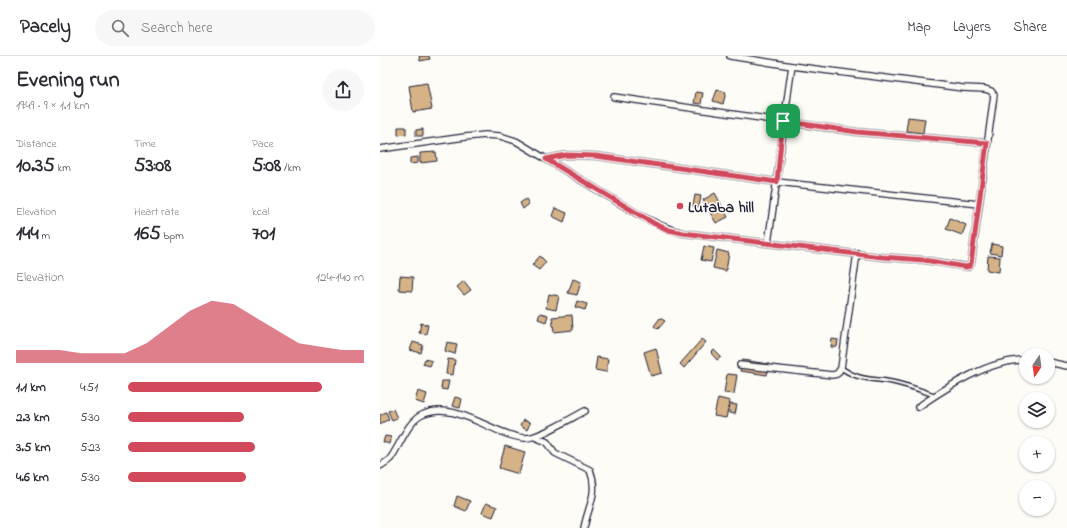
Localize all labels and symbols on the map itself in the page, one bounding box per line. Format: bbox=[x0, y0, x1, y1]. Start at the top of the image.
pin bbox=[766, 104, 800, 138]
place label: Lutaba hill bbox=[688, 196, 754, 220]
marker: Lutaba hill bbox=[675, 201, 685, 211]
north arrow bbox=[1019, 348, 1055, 384]

